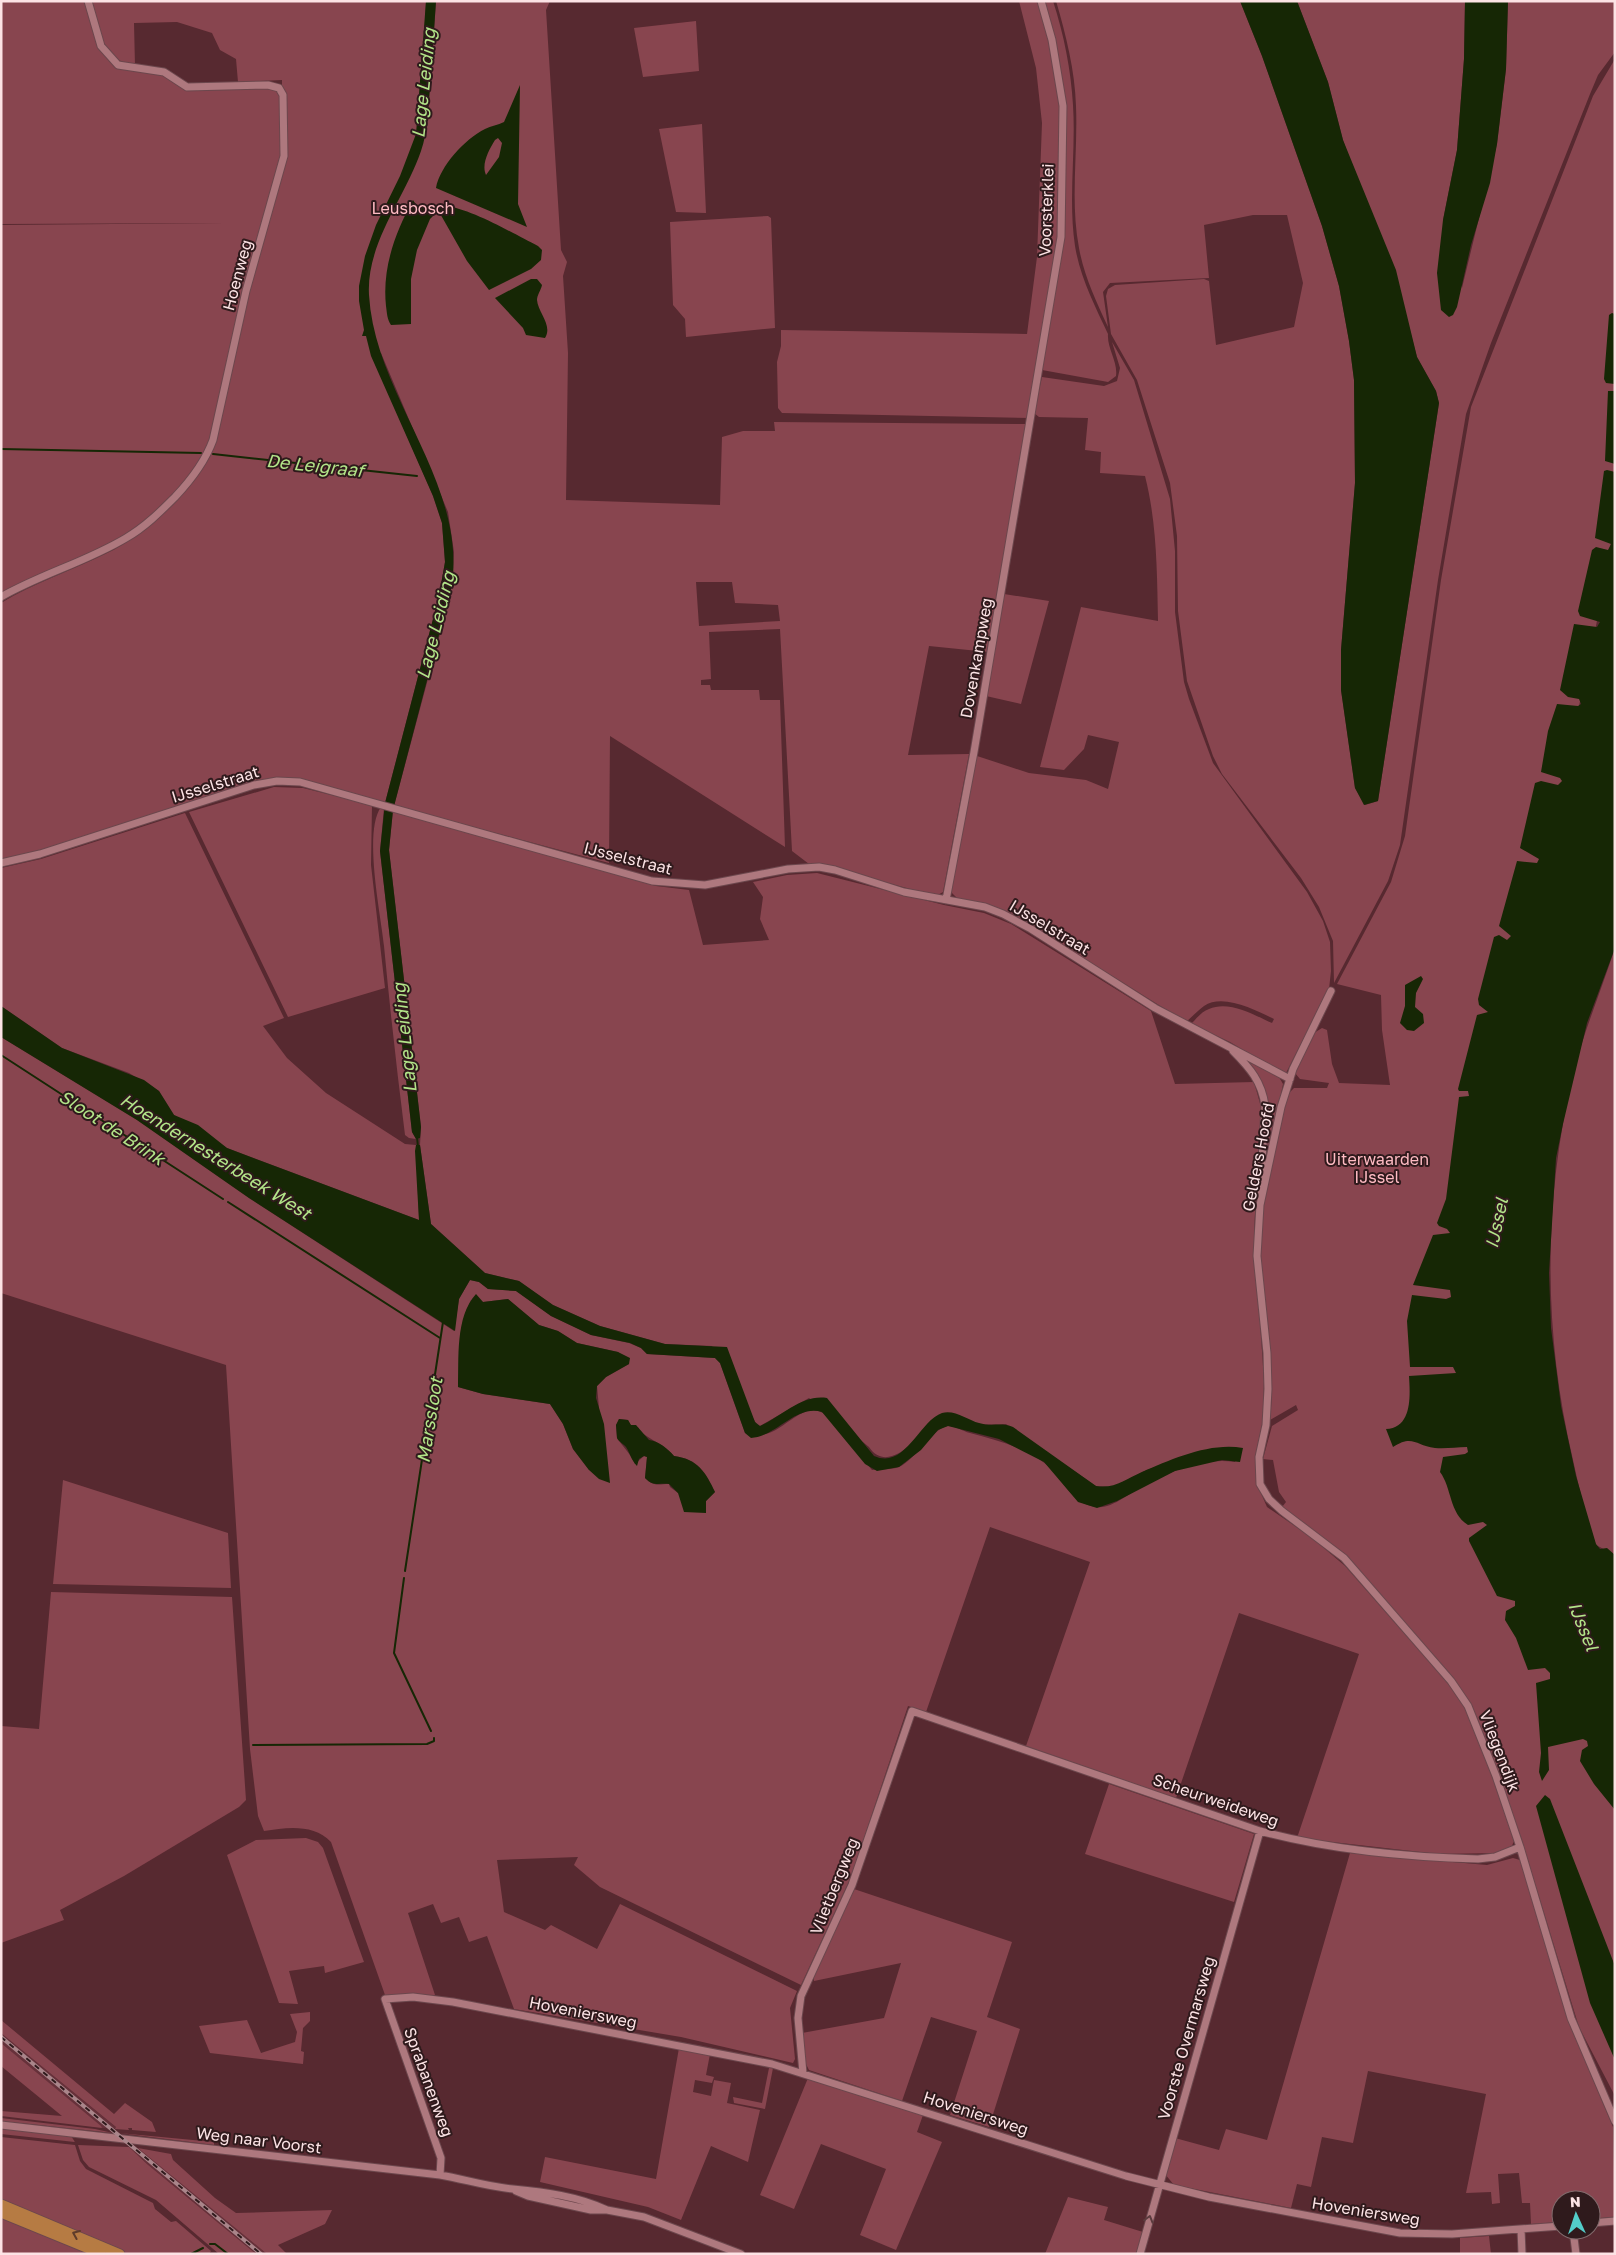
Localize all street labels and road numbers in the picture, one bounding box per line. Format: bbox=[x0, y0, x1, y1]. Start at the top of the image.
street label: Voorsterklei bbox=[1034, 163, 1058, 257]
street label: Hoenweg bbox=[218, 237, 256, 313]
street label: Dovenkampweg bbox=[956, 596, 996, 720]
street label: IJsselstraat bbox=[169, 761, 261, 807]
street label: IJsselstraat bbox=[582, 837, 674, 879]
street label: IJsselstraat bbox=[1006, 895, 1094, 959]
street label: Gelders Hoofd bbox=[1238, 1101, 1278, 1213]
street label: Vliegendijk bbox=[1475, 1707, 1525, 1795]
street label: Scheurweideweg bbox=[1151, 1769, 1281, 1831]
street label: Vlietbergweg bbox=[805, 1835, 863, 1937]
street label: Voorste Overmarsweg bbox=[1153, 1954, 1219, 2122]
street label: Hoveniersweg bbox=[527, 1992, 639, 2032]
street label: Sprabanenweg bbox=[400, 2025, 458, 2139]
street label: Hoveniersweg bbox=[921, 2087, 1031, 2139]
street label: Weg naar Voorst bbox=[195, 2122, 323, 2158]
street label: Hoveniersweg bbox=[1310, 2193, 1422, 2229]

